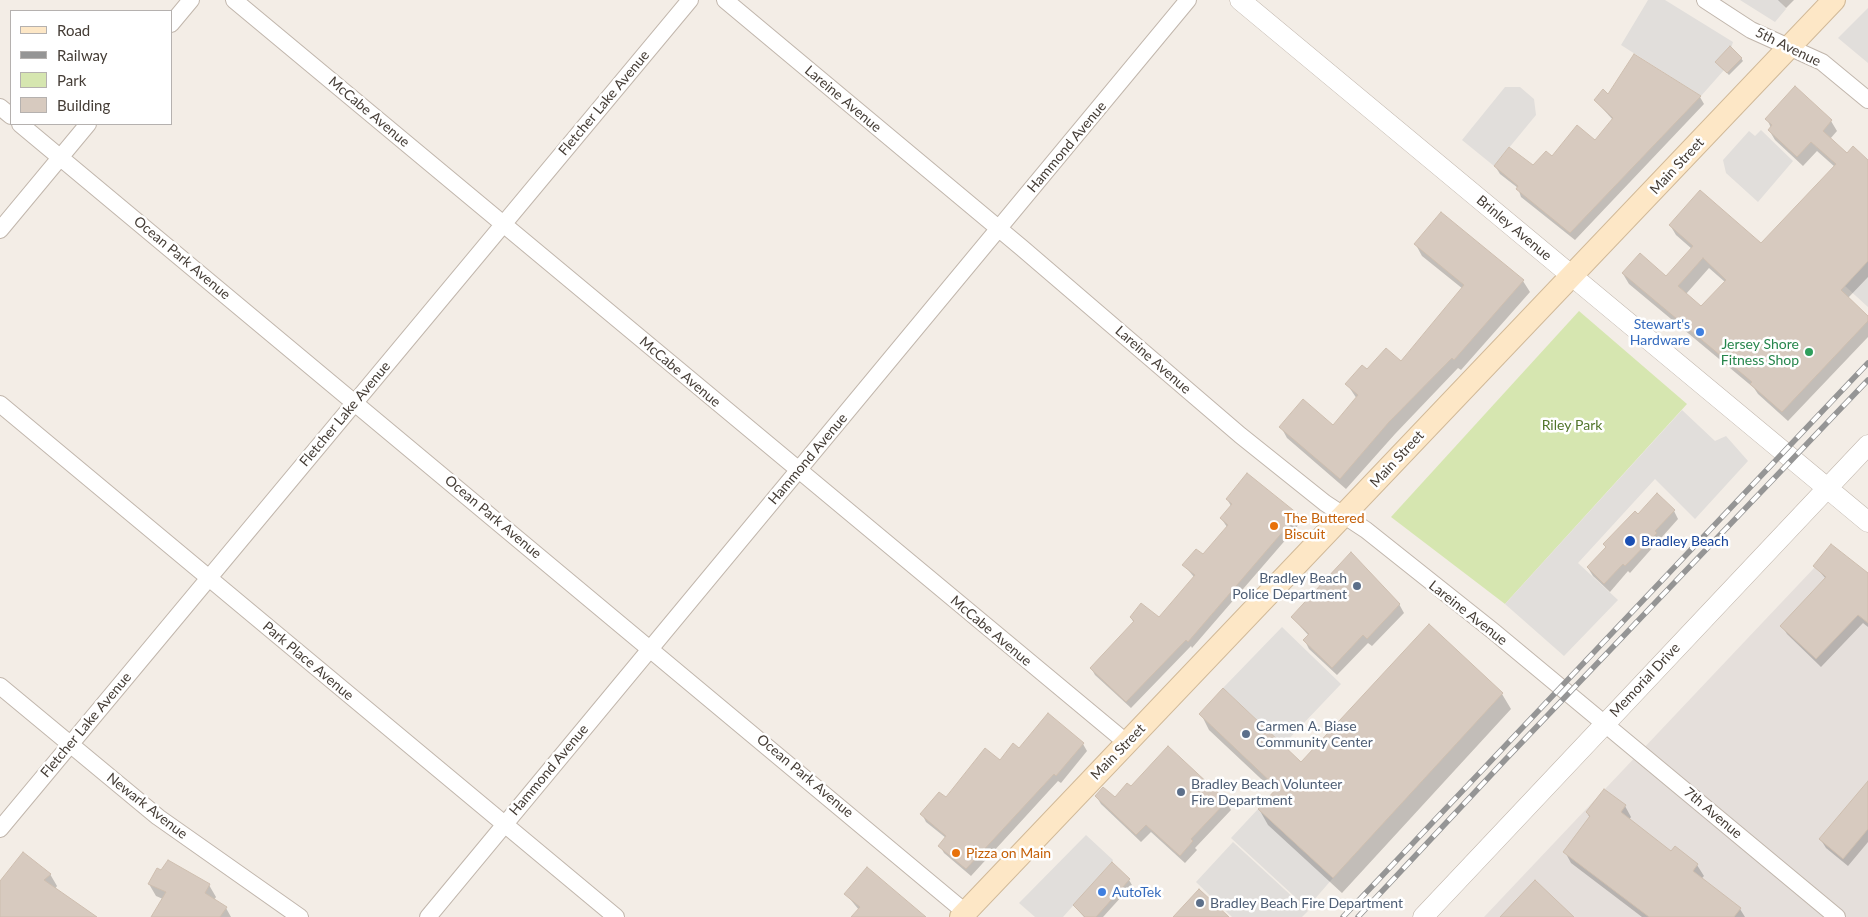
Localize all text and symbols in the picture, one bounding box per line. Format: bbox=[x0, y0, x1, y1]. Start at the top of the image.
legend bbox=[10, 10, 172, 125]
text: Road bbox=[57, 21, 90, 39]
street label: 5th Avenue bbox=[1752, 24, 1824, 70]
text: Railway bbox=[57, 46, 108, 64]
street label: Fletcher Lake Avenue bbox=[555, 47, 653, 159]
street label: Lareine Avenue bbox=[801, 62, 885, 136]
text: Park bbox=[57, 71, 86, 89]
street label: McCabe Avenue bbox=[325, 73, 413, 151]
text: Building bbox=[57, 96, 110, 114]
street label: Hammond Avenue bbox=[1024, 98, 1110, 196]
street label: Main Street bbox=[1647, 134, 1707, 198]
street label: Brinley Avenue bbox=[1473, 192, 1555, 264]
street label: Ocean Park Avenue bbox=[130, 213, 234, 303]
place label: Stewart's Hardware bbox=[1630, 316, 1690, 348]
street label: Lareine Avenue bbox=[1112, 323, 1194, 397]
marker: Stewart's Hardware bbox=[1694, 326, 1706, 338]
street label: McCabe Avenue bbox=[636, 333, 724, 411]
place label: Jersey Shore Fitness Shop bbox=[1721, 336, 1799, 368]
marker: Jersey Shore Fitness Shop bbox=[1803, 346, 1815, 358]
street label: Fletcher Lake Avenue bbox=[296, 358, 394, 470]
street label: Hammond Avenue bbox=[765, 410, 851, 508]
park label: Riley Park bbox=[1542, 417, 1602, 433]
street label: Main Street bbox=[1367, 427, 1427, 491]
street label: Ocean Park Avenue bbox=[441, 472, 545, 562]
place label: The Buttered Biscuit bbox=[1284, 510, 1365, 542]
marker: The Buttered Biscuit bbox=[1268, 520, 1280, 532]
place label: Bradley Beach bbox=[1641, 533, 1729, 549]
marker: Bradley Beach bbox=[1623, 534, 1637, 548]
place label: Bradley Beach Police Department bbox=[1232, 570, 1347, 602]
street label: Lareine Avenue bbox=[1425, 577, 1511, 649]
marker: Bradley Beach Police Department bbox=[1351, 580, 1363, 592]
street label: McCabe Avenue bbox=[947, 592, 1035, 670]
street label: Park Place Avenue bbox=[259, 618, 357, 704]
street label: Memorial Drive bbox=[1606, 639, 1684, 721]
street label: Fletcher Lake Avenue bbox=[37, 669, 135, 781]
place label: Carmen A. Biase Community Center bbox=[1256, 718, 1373, 750]
street label: Main Street bbox=[1087, 720, 1149, 784]
street label: Hammond Avenue bbox=[506, 721, 592, 819]
marker: Carmen A. Biase Community Center bbox=[1240, 728, 1252, 740]
street label: Ocean Park Avenue bbox=[753, 731, 857, 821]
street label: Newark Avenue bbox=[103, 769, 191, 843]
place label: Bradley Beach Volunteer Fire Department bbox=[1191, 776, 1342, 809]
street label: 7th Avenue bbox=[1680, 784, 1746, 842]
marker: Bradley Beach Volunteer Fire Department bbox=[1175, 786, 1187, 798]
place label: Pizza on Main bbox=[966, 845, 1051, 861]
marker: Pizza on Main bbox=[950, 847, 962, 859]
place label: AutoTek bbox=[1112, 884, 1161, 900]
marker: AutoTek bbox=[1096, 886, 1108, 898]
place label: Bradley Beach Fire Department bbox=[1210, 895, 1403, 911]
marker: Bradley Beach Fire Department bbox=[1194, 897, 1206, 909]

